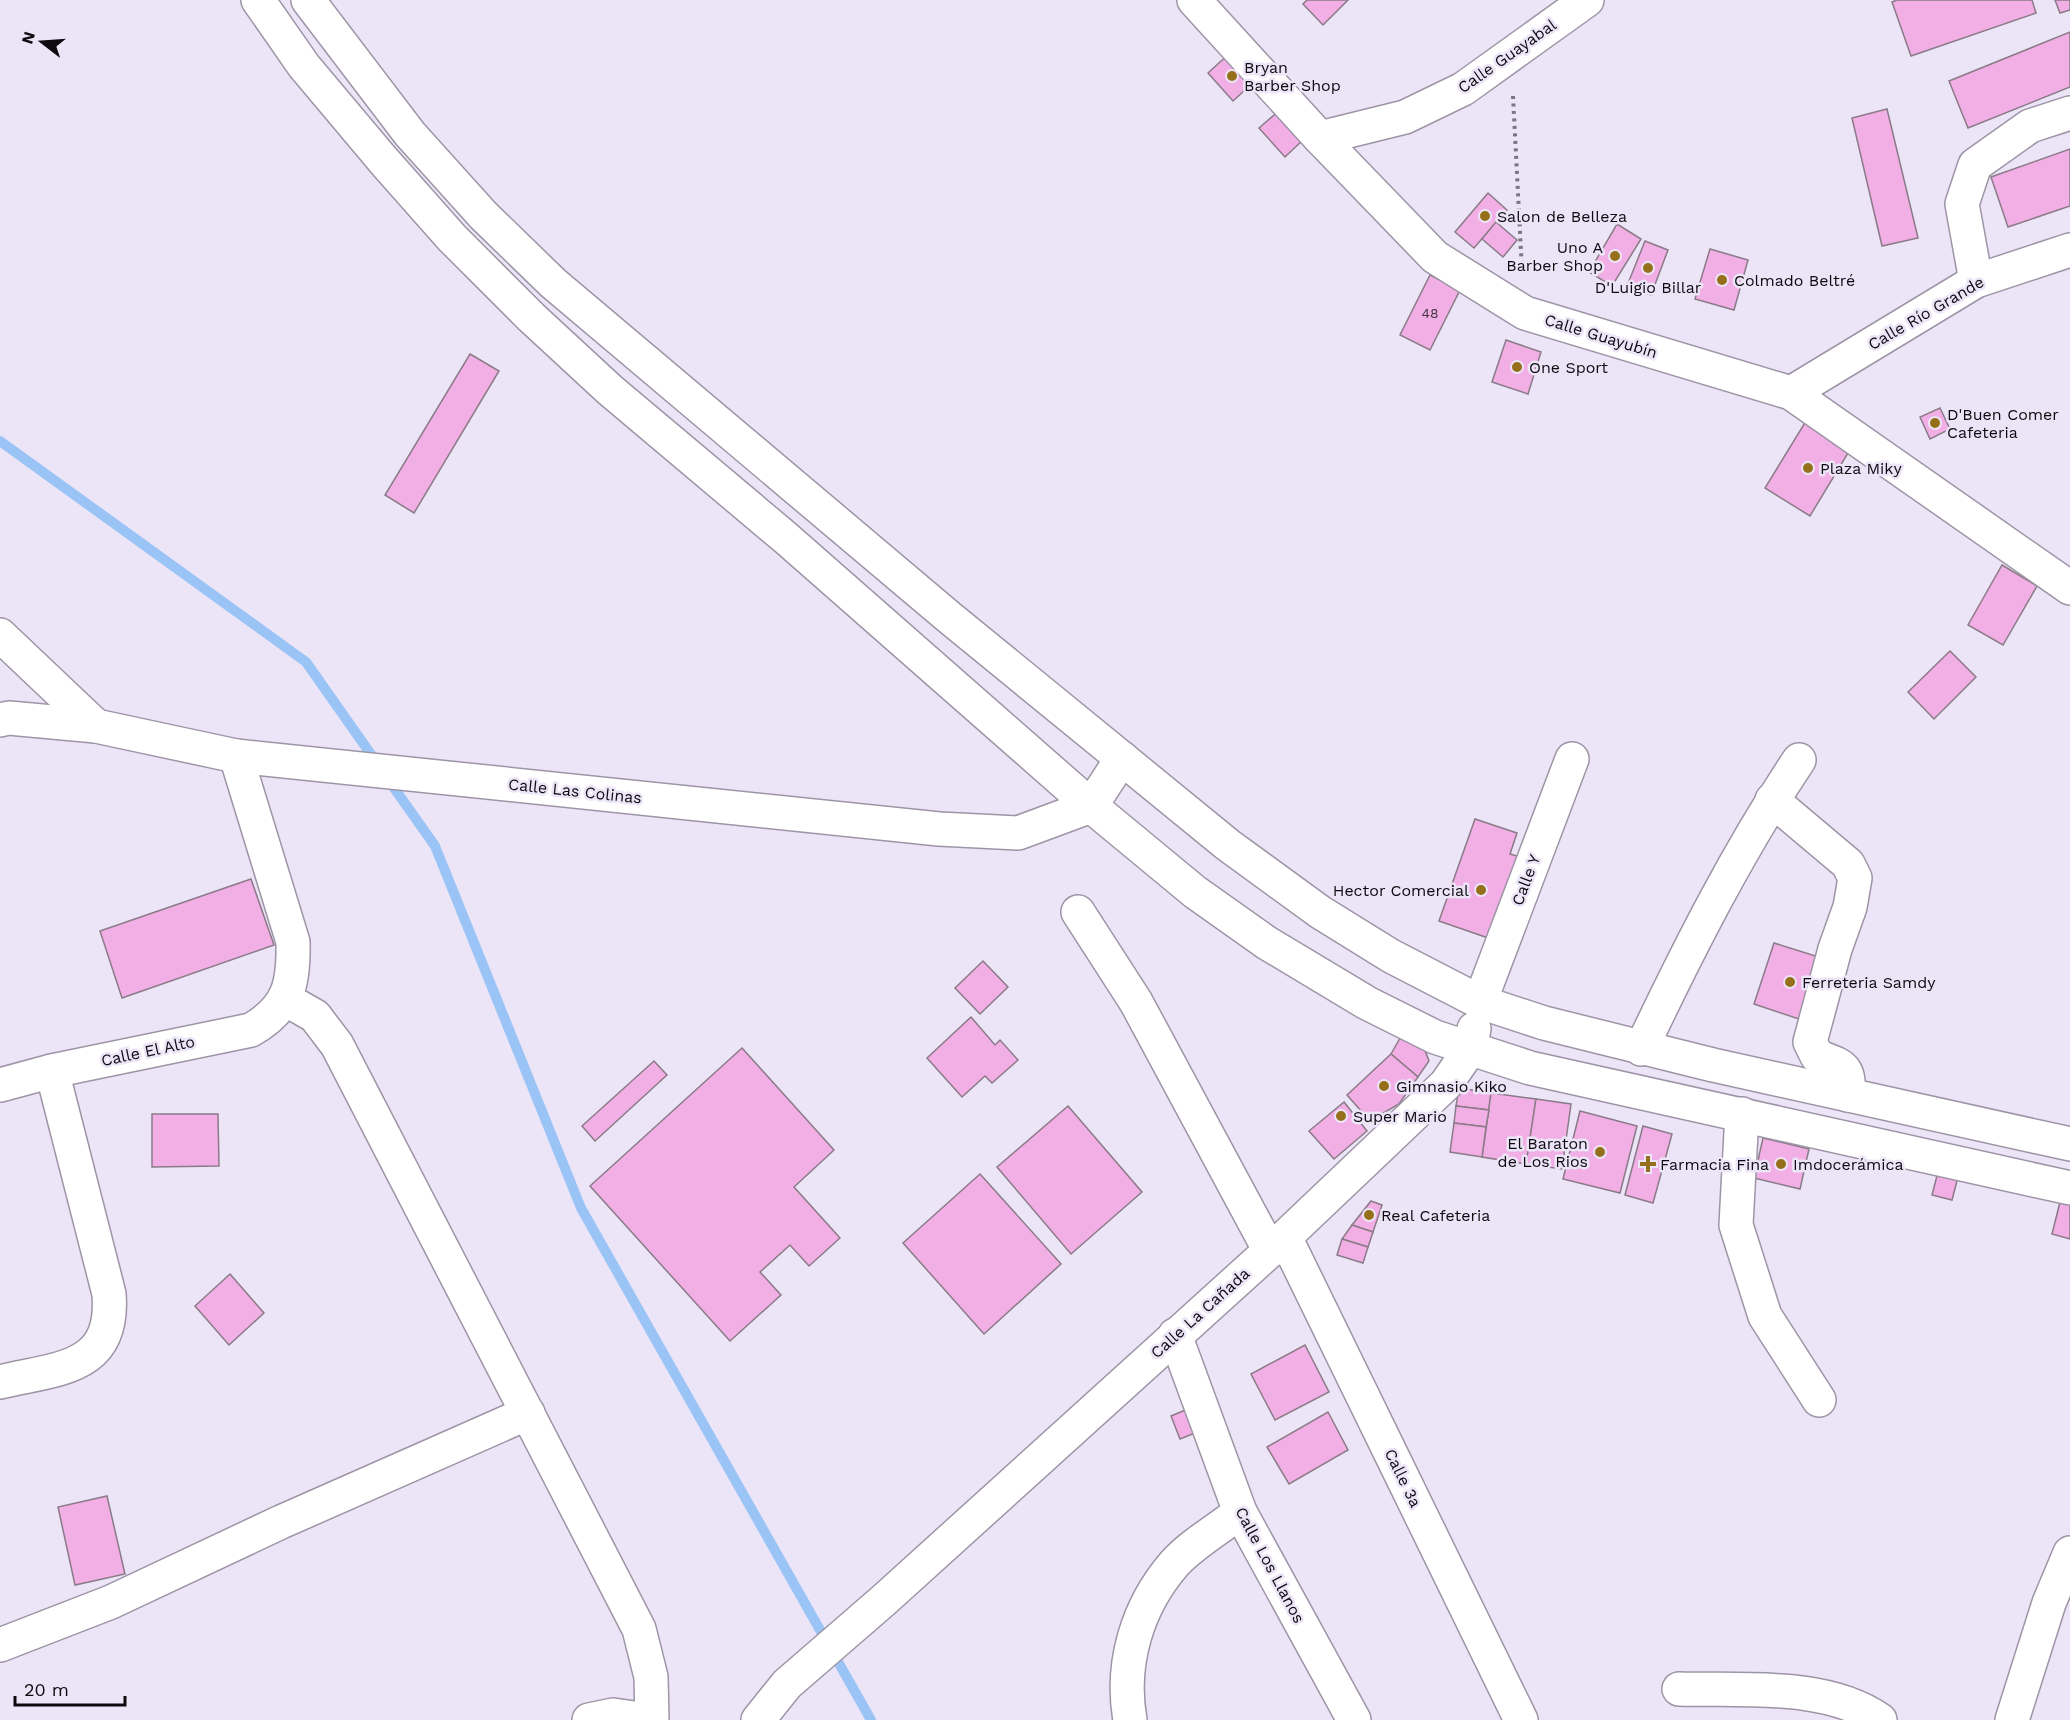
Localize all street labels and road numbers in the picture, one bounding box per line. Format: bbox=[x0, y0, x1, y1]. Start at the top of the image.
street label: Calle Guayabal bbox=[1454, 15, 1560, 97]
street label: Calle Río Grande bbox=[1865, 272, 1987, 354]
street label: Calle Guayubín bbox=[1542, 310, 1660, 362]
street label: Calle Las Colinas bbox=[507, 775, 643, 807]
street label: Calle Y bbox=[1508, 852, 1544, 908]
street label: Calle El Alto bbox=[99, 1032, 197, 1070]
street label: Calle La Cañada bbox=[1147, 1264, 1253, 1362]
street label: Calle 3a bbox=[1381, 1446, 1425, 1510]
street label: Calle Los Llanos bbox=[1231, 1504, 1309, 1626]

